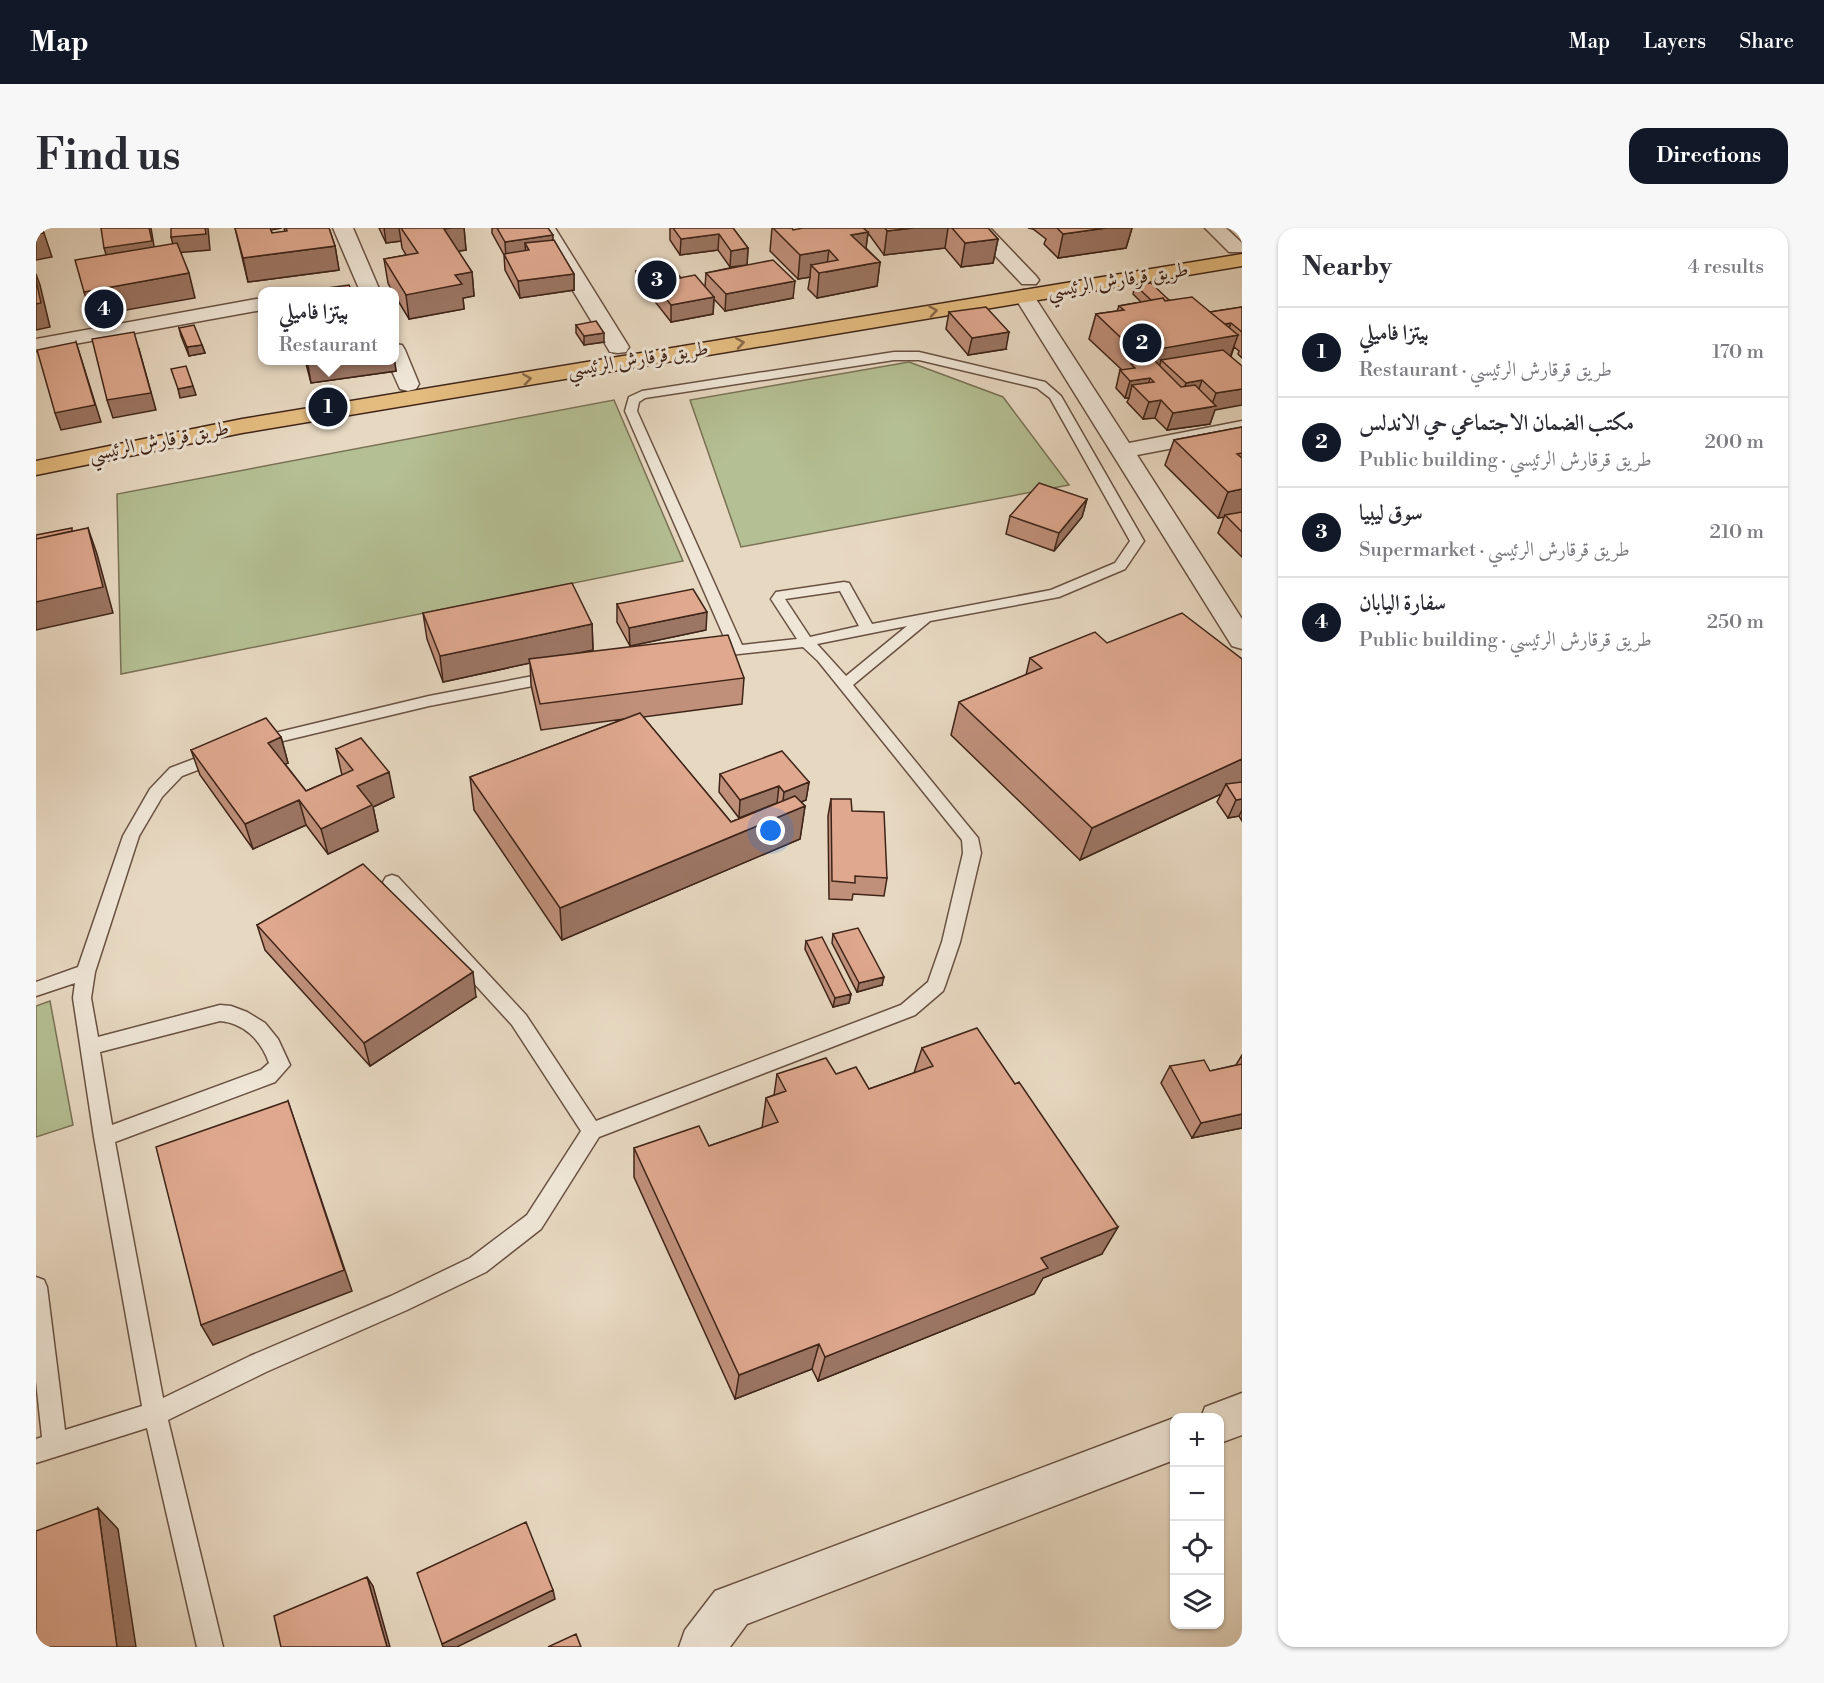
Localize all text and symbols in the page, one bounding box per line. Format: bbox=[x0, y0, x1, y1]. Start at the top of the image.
text: Map bbox=[30, 25, 89, 60]
text: Map bbox=[1569, 29, 1610, 55]
text: Layers bbox=[1643, 29, 1706, 55]
text: Share bbox=[1739, 29, 1794, 55]
button: Directions bbox=[1629, 128, 1788, 184]
text: Find us bbox=[36, 130, 180, 183]
text: Nearby bbox=[1302, 251, 1392, 283]
text: 4 results bbox=[1687, 255, 1764, 280]
pin: 3 bbox=[638, 257, 676, 302]
street label: طريق قرقارش الرئيسي bbox=[1046, 258, 1191, 309]
pin: 4 bbox=[84, 286, 124, 332]
popup bbox=[258, 287, 399, 365]
text: بيتزا فاميلي bbox=[279, 299, 348, 326]
one-way arrow bbox=[928, 306, 937, 318]
pin: 2 bbox=[1122, 320, 1162, 366]
text: بيتزا فاميلي bbox=[1359, 320, 1429, 347]
text: Restaurant bbox=[279, 333, 378, 358]
street label: طريق قرقارش الرئيسي bbox=[566, 337, 711, 388]
one-way arrow bbox=[736, 338, 745, 350]
text: 1 bbox=[1317, 340, 1326, 365]
text: 170 m bbox=[1712, 340, 1764, 365]
text: Restaurant · طريق قرقارش الرئيسي bbox=[1359, 358, 1612, 383]
one-way arrow bbox=[523, 373, 532, 385]
pin: 1 bbox=[308, 384, 348, 429]
text: مكتب الضمان الاجتماعي حي الاندلس bbox=[1359, 410, 1634, 437]
street label: طريق قرقارش الرئيسي bbox=[87, 416, 232, 473]
text: 2 bbox=[1315, 430, 1328, 455]
text: 200 m bbox=[1704, 430, 1764, 455]
text: Public building · طريق قرقارش الرئيسي bbox=[1359, 448, 1652, 473]
text: سوق ليبيا bbox=[1359, 500, 1423, 527]
text: 3 bbox=[1315, 520, 1328, 545]
text: 210 m bbox=[1709, 520, 1764, 545]
text: Supermarket · طريق قرقارش الرئيسي bbox=[1359, 538, 1630, 563]
text: سفارة اليابان bbox=[1359, 590, 1446, 617]
text: 4 bbox=[1315, 610, 1328, 635]
text: 250 m bbox=[1707, 610, 1764, 635]
text: Public building · طريق قرقارش الرئيسي bbox=[1359, 628, 1652, 653]
your location bbox=[756, 816, 785, 845]
map controls bbox=[1170, 1413, 1224, 1629]
button: + bbox=[1170, 1413, 1224, 1467]
button: − bbox=[1170, 1467, 1224, 1521]
button: locate bbox=[1170, 1521, 1224, 1575]
button: layers bbox=[1170, 1575, 1224, 1629]

